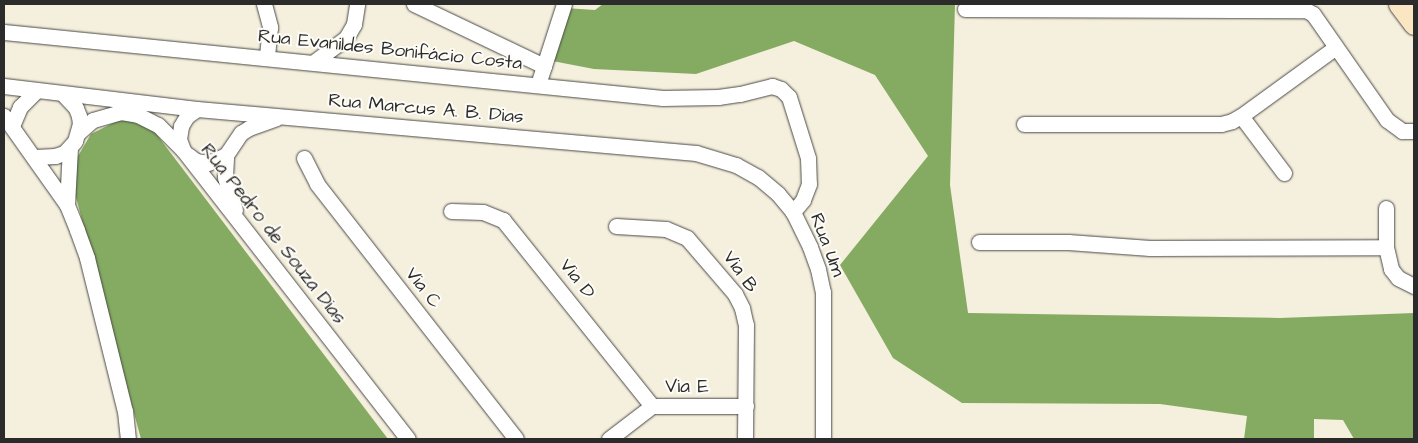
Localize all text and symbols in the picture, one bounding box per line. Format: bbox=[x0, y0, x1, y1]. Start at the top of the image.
street label: Rua Evanildes Bonifácio Costa bbox=[257, 25, 523, 75]
street label: Rua Marcus A. B. Dias bbox=[327, 89, 525, 129]
street label: Rua Pedro de Souza Dias bbox=[195, 139, 351, 329]
street label: Rua Um bbox=[805, 210, 849, 280]
street label: Via B bbox=[718, 247, 762, 297]
street label: Via D bbox=[554, 254, 600, 304]
street label: Via C bbox=[400, 263, 446, 313]
street label: Via E bbox=[665, 376, 709, 398]

